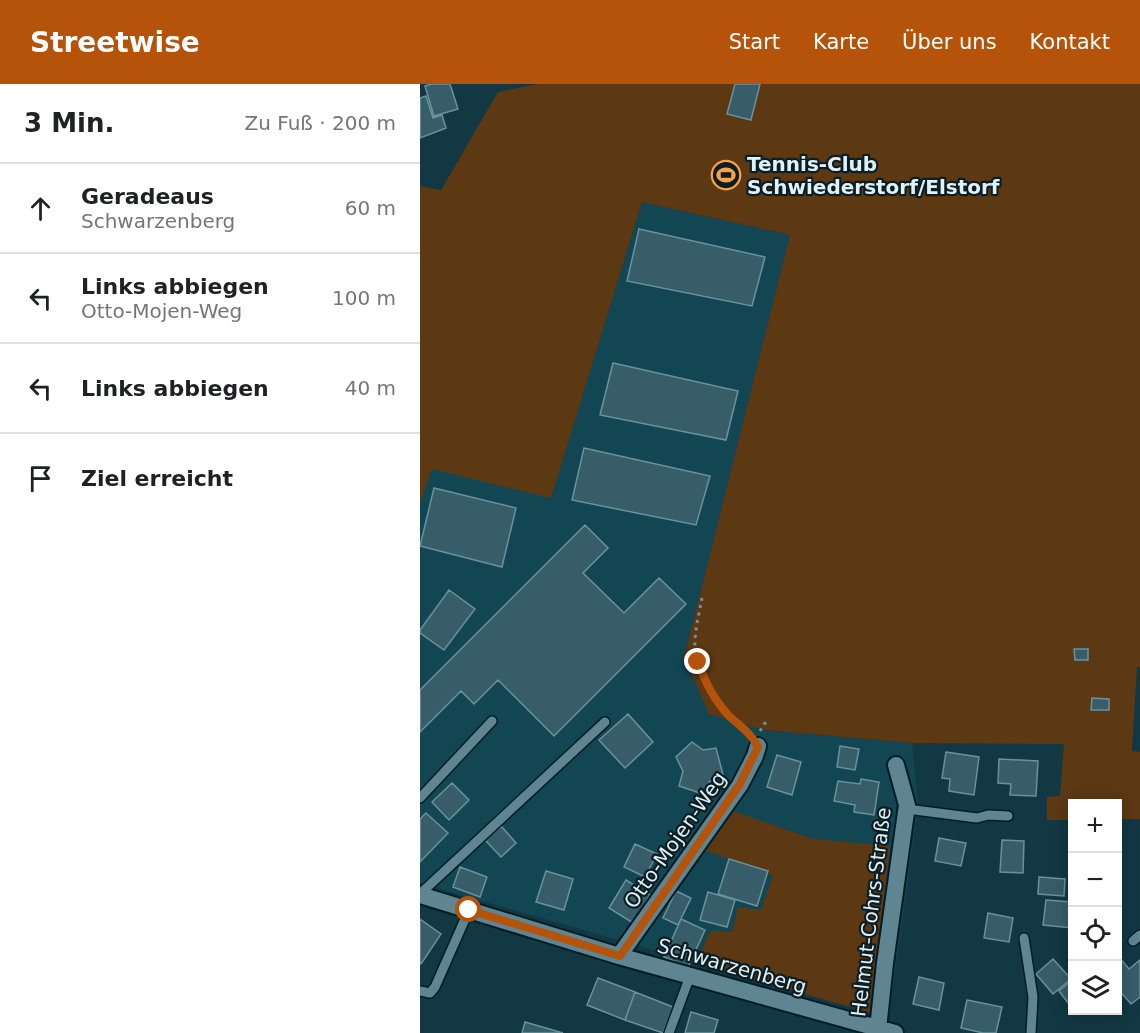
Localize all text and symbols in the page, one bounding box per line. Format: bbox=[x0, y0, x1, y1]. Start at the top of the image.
text: Streetwise bbox=[30, 26, 200, 59]
text: Start bbox=[729, 30, 780, 54]
text: Karte bbox=[813, 30, 869, 54]
text: Über uns bbox=[902, 30, 997, 54]
text: Kontakt bbox=[1030, 30, 1110, 54]
text: 3 Min. bbox=[24, 108, 114, 138]
text: Zu Fuß · 200 m bbox=[244, 111, 396, 135]
place label: Tennis-Club Schwiederstorf/Elstorf bbox=[747, 152, 1000, 199]
sports icon: Tennis-Club Schwiederstorf/Elstorf bbox=[710, 159, 742, 191]
text: Geradeaus bbox=[81, 184, 214, 209]
icon: ahead bbox=[24, 192, 57, 225]
text: 60 m bbox=[345, 196, 396, 220]
text: Schwarzenberg bbox=[81, 209, 235, 233]
text: Links abbiegen bbox=[81, 274, 269, 299]
icon: left bbox=[24, 282, 57, 315]
text: 100 m bbox=[332, 286, 396, 310]
text: Otto-Mojen-Weg bbox=[81, 299, 242, 323]
icon: left bbox=[24, 372, 57, 405]
text: Links abbiegen bbox=[81, 376, 269, 401]
text: 40 m bbox=[345, 376, 396, 400]
icon: arrive bbox=[24, 462, 57, 495]
text: Ziel erreicht bbox=[81, 466, 233, 491]
route end bbox=[684, 648, 710, 674]
street label: Otto-Mojen-Weg bbox=[619, 767, 731, 913]
map controls bbox=[1068, 799, 1122, 1015]
button: + bbox=[1068, 799, 1122, 853]
street label: Helmut-Cohrs-Straße bbox=[846, 806, 896, 1018]
button: − bbox=[1068, 853, 1122, 907]
route start bbox=[455, 896, 481, 922]
button: locate bbox=[1068, 907, 1122, 961]
street label: Schwarzenberg bbox=[655, 933, 809, 999]
button: layers bbox=[1068, 961, 1122, 1015]

